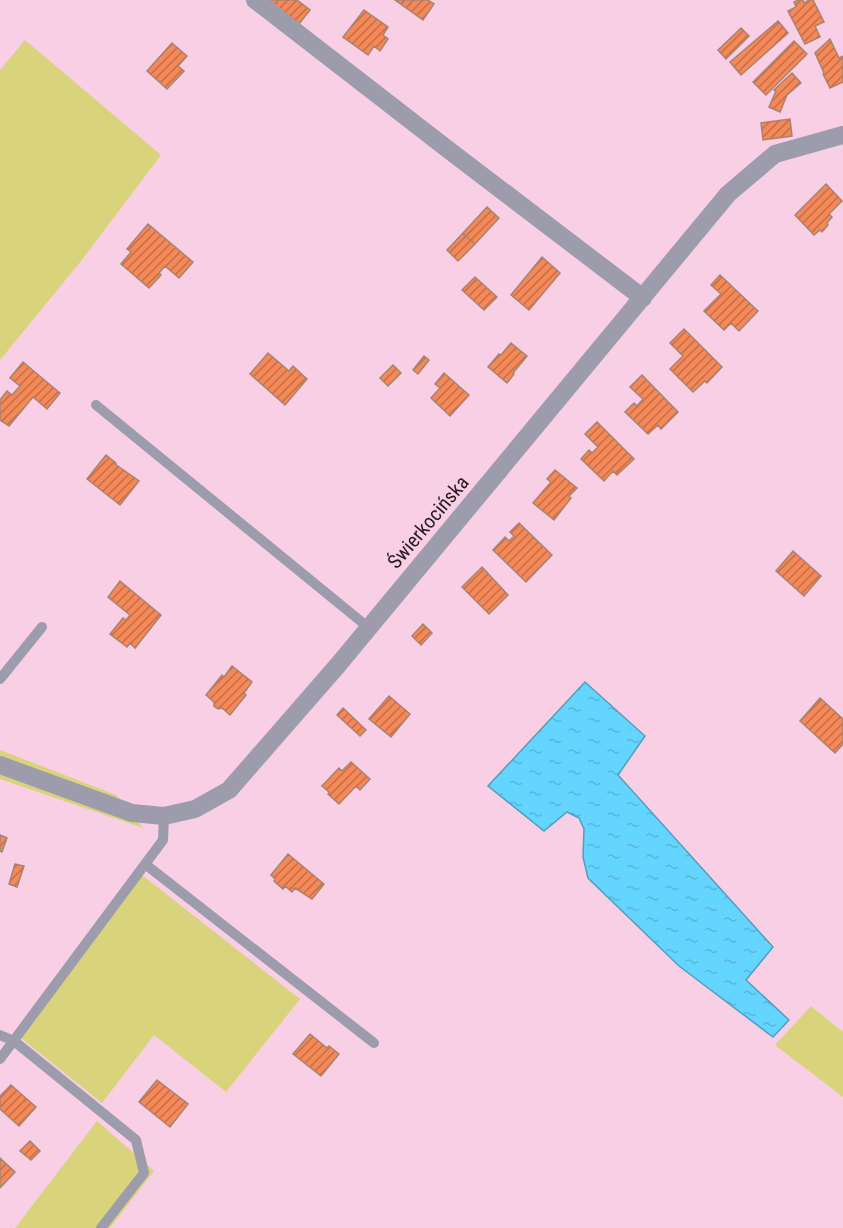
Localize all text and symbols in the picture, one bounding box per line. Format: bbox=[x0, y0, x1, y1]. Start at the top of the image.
street label: Świerkocińska bbox=[382, 471, 474, 573]

